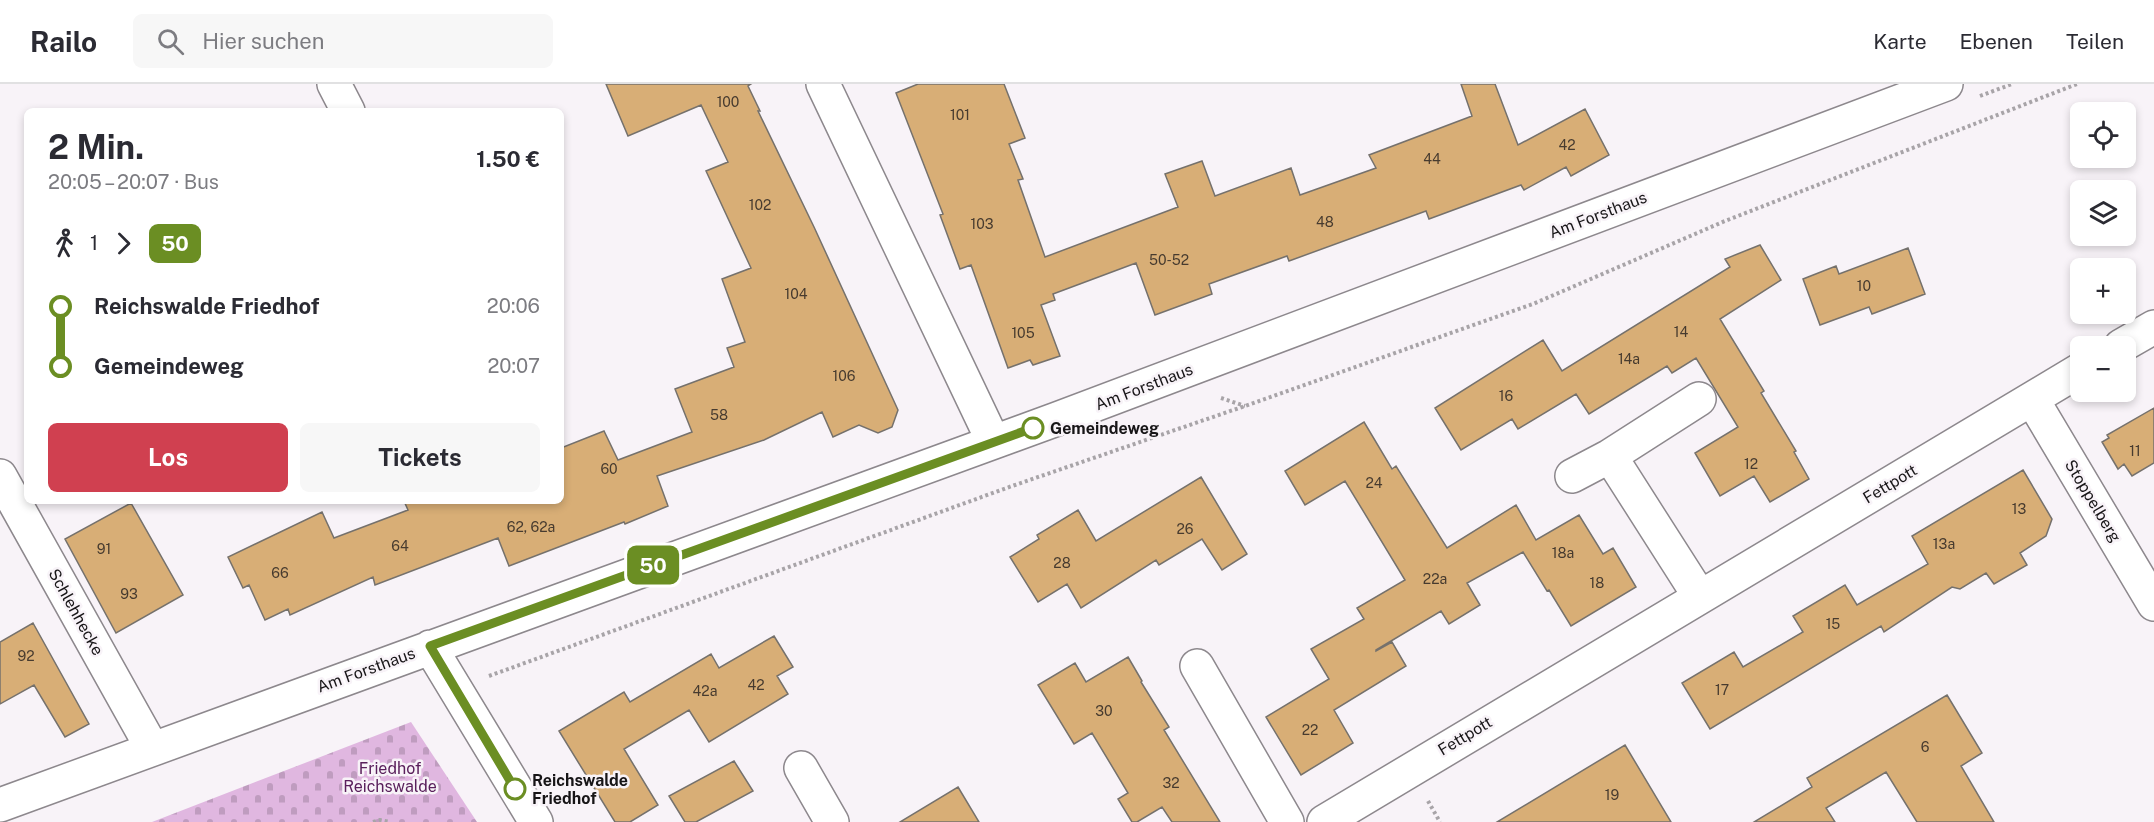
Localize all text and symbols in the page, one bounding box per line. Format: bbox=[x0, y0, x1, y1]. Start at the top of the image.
search box bbox=[133, 14, 553, 68]
text: Railo bbox=[30, 25, 97, 58]
icon: search bbox=[154, 25, 187, 58]
text: Hier suchen bbox=[202, 28, 324, 54]
text: Karte bbox=[1873, 29, 1927, 54]
text: Ebenen bbox=[1960, 29, 2033, 54]
text: Teilen bbox=[2066, 29, 2124, 54]
house number: 100 bbox=[717, 94, 739, 110]
map controls bbox=[2070, 102, 2136, 402]
button: locate bbox=[2070, 102, 2136, 168]
house number: 101 bbox=[950, 107, 970, 123]
text: 2 Min. bbox=[48, 128, 144, 166]
house number: 42 bbox=[1558, 137, 1576, 153]
text: 1.50 € bbox=[476, 146, 540, 172]
house number: 44 bbox=[1423, 151, 1441, 167]
text: 20:05 – 20:07 · Bus bbox=[48, 170, 219, 194]
button: layers bbox=[2070, 180, 2136, 246]
street label: Am Forsthaus bbox=[1546, 188, 1650, 242]
house number: 102 bbox=[749, 197, 771, 213]
house number: 48 bbox=[1316, 214, 1334, 230]
house number: 103 bbox=[971, 216, 994, 232]
icon: walk bbox=[48, 227, 81, 260]
icon: forward bbox=[107, 227, 140, 260]
text: 1 bbox=[90, 231, 98, 255]
text: 50 bbox=[161, 231, 189, 256]
house number: 50-52 bbox=[1149, 252, 1189, 268]
button: + bbox=[2070, 258, 2136, 324]
house number: 10 bbox=[1857, 278, 1871, 294]
house number: 104 bbox=[784, 286, 808, 302]
text: Reichswalde Friedhof bbox=[94, 293, 319, 319]
text: 20:06 bbox=[487, 294, 540, 318]
house number: 14 bbox=[1674, 324, 1688, 340]
house number: 105 bbox=[1011, 325, 1035, 341]
button: − bbox=[2070, 336, 2136, 402]
house number: 14a bbox=[1618, 351, 1640, 367]
text: Gemeindeweg bbox=[94, 353, 244, 379]
text: 20:07 bbox=[487, 354, 540, 378]
street label: Am Forsthaus bbox=[1092, 360, 1196, 414]
house number: 106 bbox=[833, 368, 856, 384]
house number: 16 bbox=[1499, 388, 1513, 404]
house number: 58 bbox=[710, 407, 728, 423]
marker: Gemeindeweg bbox=[1022, 417, 1044, 439]
place label: Gemeindeweg bbox=[1050, 419, 1159, 438]
button: Los bbox=[48, 423, 288, 492]
button: Tickets bbox=[300, 423, 540, 492]
house number: 11 bbox=[2129, 443, 2141, 459]
house number: 12 bbox=[1744, 456, 1758, 472]
street label: Stoppelberg bbox=[2061, 456, 2125, 546]
house number: 60 bbox=[600, 461, 618, 477]
street label: Fettpott bbox=[1860, 461, 1920, 507]
house number: 24 bbox=[1365, 475, 1383, 491]
house number: 13 bbox=[2012, 501, 2026, 517]
house number: 62, 62a bbox=[507, 519, 555, 535]
house number: 26 bbox=[1176, 521, 1194, 537]
house number: 13a bbox=[1933, 536, 1955, 552]
house number: 64 bbox=[391, 538, 409, 554]
house number: 91 bbox=[97, 541, 111, 557]
house number: 18a bbox=[1552, 545, 1574, 561]
line badge: 50 bbox=[626, 546, 680, 584]
text: 50 bbox=[639, 553, 667, 578]
house number: 28 bbox=[1053, 555, 1071, 571]
street label: Schlehhecke bbox=[44, 565, 108, 659]
house number: 66 bbox=[271, 565, 289, 581]
house number: 22a bbox=[1423, 571, 1447, 587]
house number: 18 bbox=[1590, 575, 1604, 591]
house number: 93 bbox=[120, 586, 138, 602]
house number: 15 bbox=[1826, 616, 1840, 632]
street label: Am Forsthaus bbox=[314, 643, 418, 697]
house number: 92 bbox=[17, 648, 35, 664]
house number: 42 bbox=[747, 677, 765, 693]
house number: 17 bbox=[1715, 682, 1729, 698]
house number: 42a bbox=[693, 683, 717, 699]
house number: 30 bbox=[1095, 703, 1113, 719]
street label: Fettpott bbox=[1435, 713, 1495, 759]
house number: 22 bbox=[1302, 722, 1318, 738]
house number: 6 bbox=[1921, 739, 1930, 755]
park label: Friedhof Reichswalde bbox=[343, 759, 437, 796]
place label: Reichswalde Friedhof bbox=[532, 771, 628, 808]
house number: 32 bbox=[1162, 775, 1180, 791]
marker: Reichswalde Friedhof bbox=[504, 778, 526, 800]
house number: 19 bbox=[1605, 787, 1619, 803]

